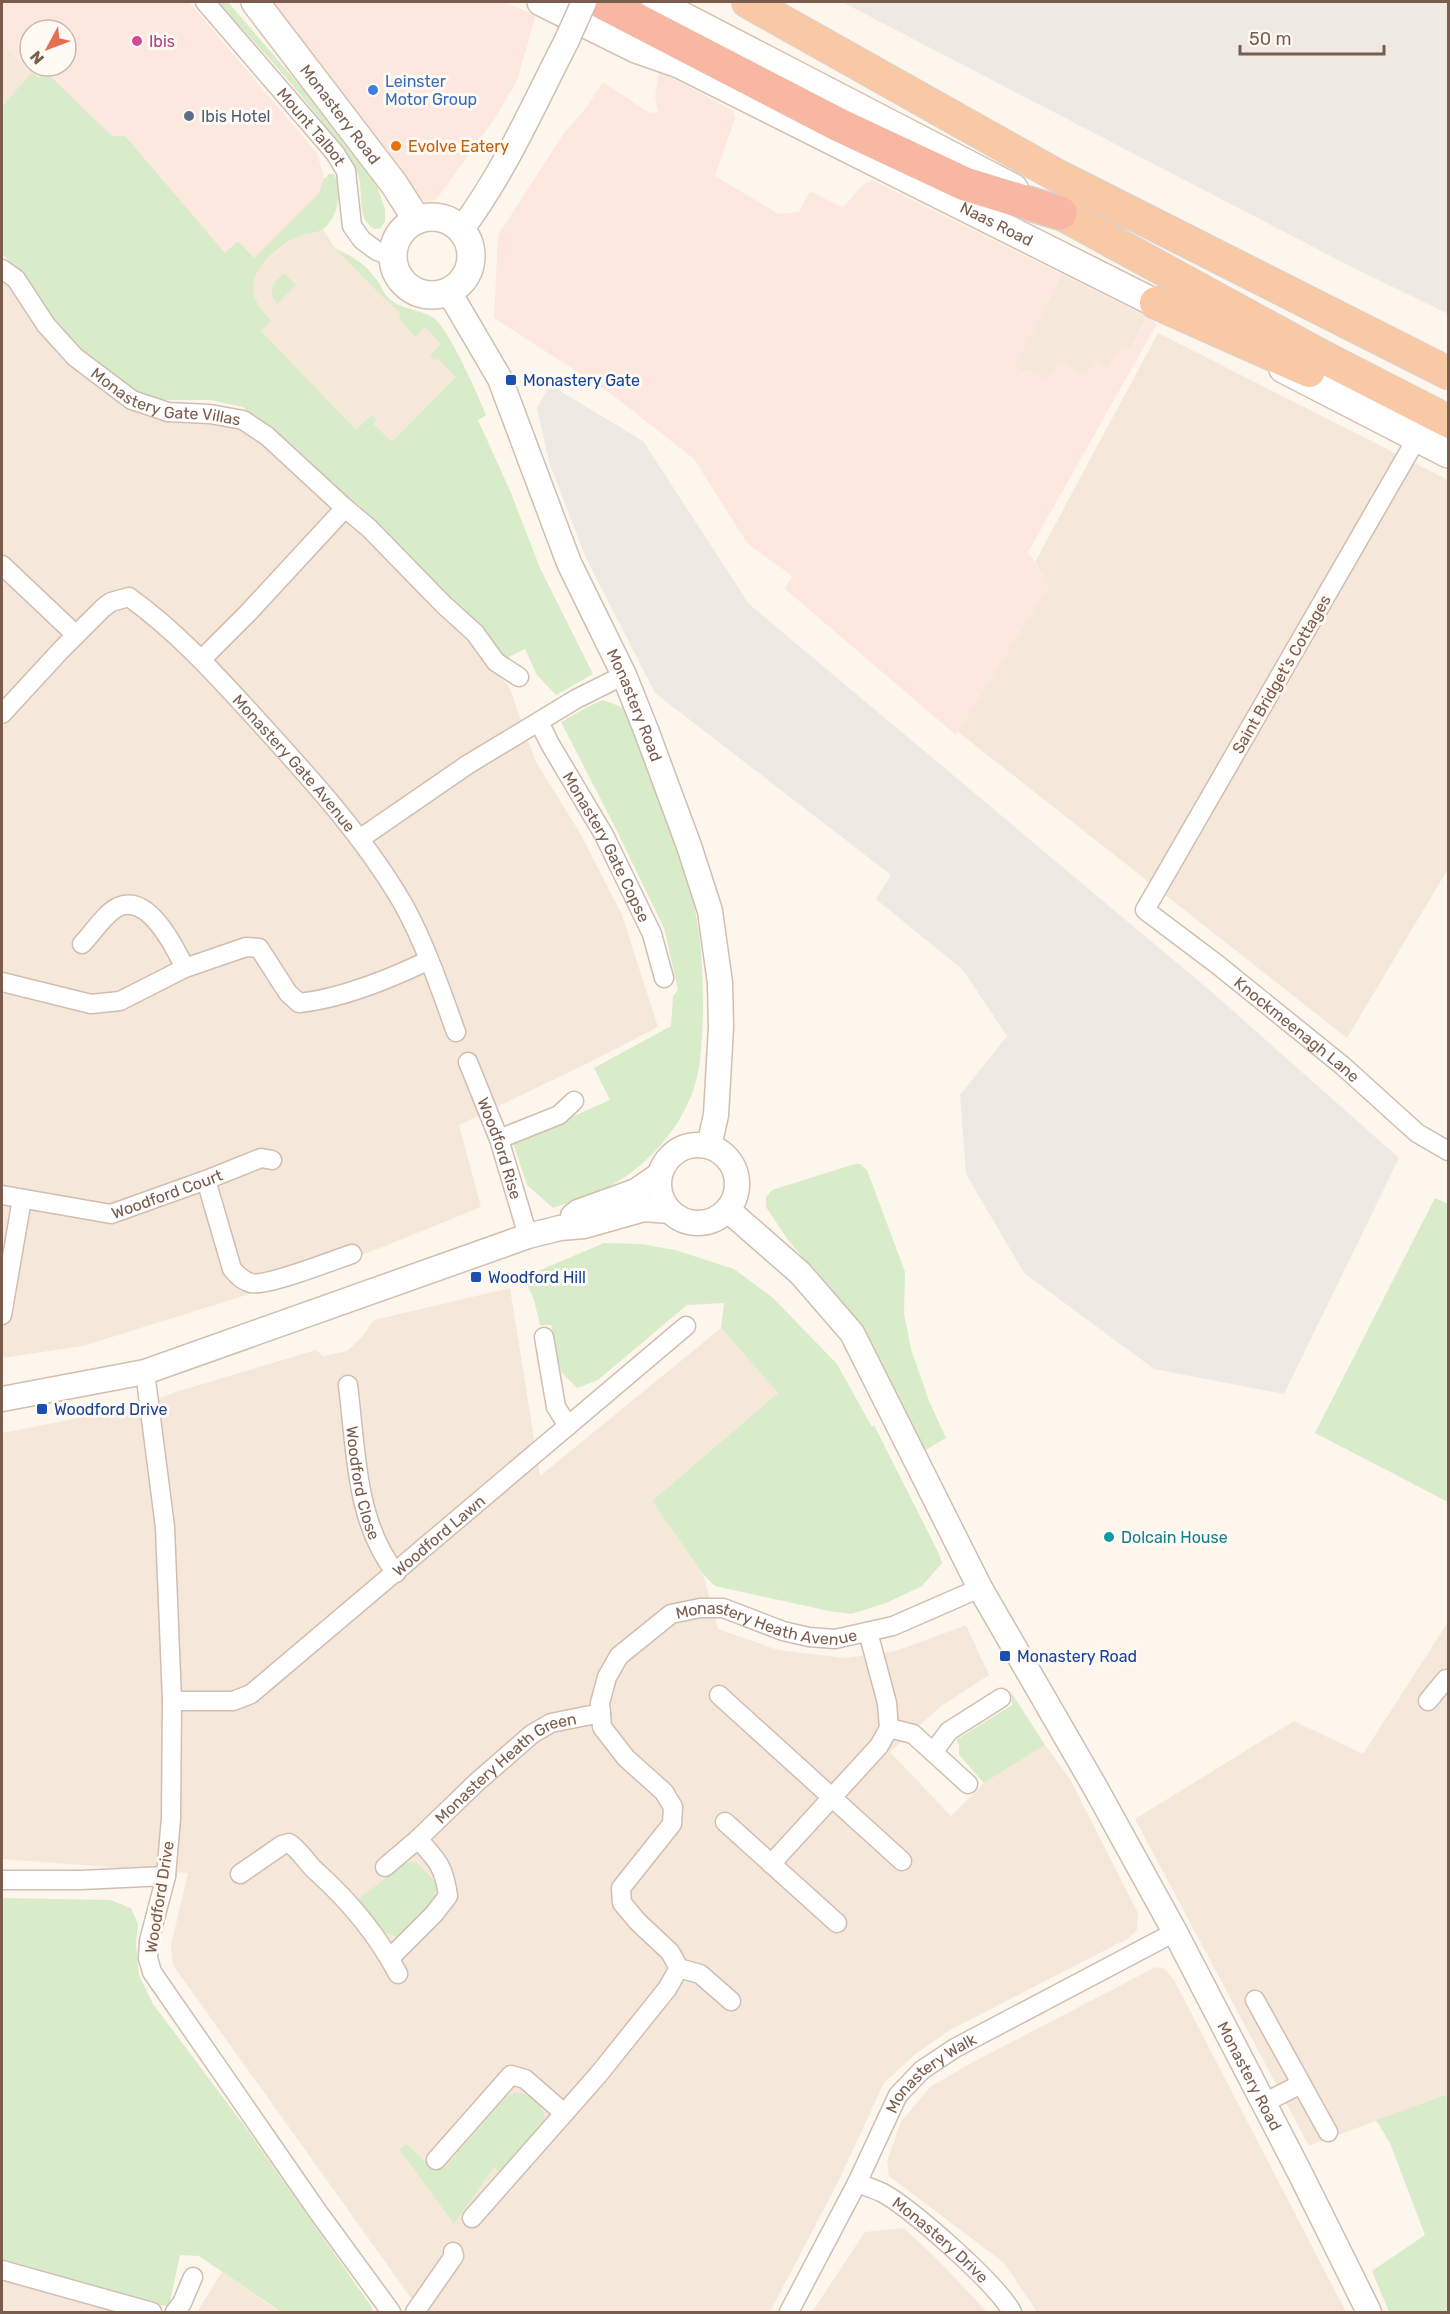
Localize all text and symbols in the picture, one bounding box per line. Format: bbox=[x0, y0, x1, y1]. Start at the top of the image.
north arrow bbox=[18, 18, 78, 78]
scale bar bbox=[1240, 18, 1384, 56]
text: 50 m bbox=[1249, 28, 1292, 50]
place label: Ibis bbox=[149, 32, 175, 51]
marker: Ibis bbox=[130, 34, 144, 48]
text: N bbox=[26, 47, 48, 68]
street label: Monastery Road bbox=[296, 61, 384, 168]
place label: Leinster Motor Group bbox=[385, 72, 477, 109]
marker: Leinster Motor Group bbox=[366, 83, 380, 97]
street label: Mount Talbot bbox=[273, 84, 349, 169]
place label: Ibis Hotel bbox=[201, 107, 270, 126]
marker: Ibis Hotel bbox=[182, 109, 196, 123]
place label: Evolve Eatery bbox=[408, 137, 509, 156]
marker: Evolve Eatery bbox=[389, 139, 403, 153]
street label: Naas Road bbox=[957, 198, 1036, 250]
street label: Monastery Gate Villas bbox=[87, 364, 242, 429]
place label: Monastery Gate bbox=[523, 371, 640, 390]
marker: Monastery Gate bbox=[504, 373, 518, 387]
street label: Saint Bridget's Cottages bbox=[1228, 591, 1335, 757]
street label: Monastery Road bbox=[603, 646, 666, 764]
street label: Monastery Gate Avenue bbox=[229, 691, 359, 836]
street label: Monastery Gate Copse bbox=[559, 768, 654, 925]
street label: Knockmeenagh Lane bbox=[1230, 973, 1363, 1086]
street label: Woodford Rise bbox=[473, 1095, 525, 1202]
street label: Woodford Court bbox=[109, 1165, 225, 1223]
place label: Woodford Hill bbox=[488, 1268, 586, 1287]
marker: Woodford Hill bbox=[469, 1270, 483, 1284]
place label: Woodford Drive bbox=[54, 1400, 167, 1419]
marker: Woodford Drive bbox=[35, 1402, 49, 1416]
street label: Woodford Close bbox=[342, 1425, 384, 1543]
street label: Woodford Lawn bbox=[389, 1491, 489, 1580]
place label: Dolcain House bbox=[1121, 1528, 1228, 1547]
marker: Dolcain House bbox=[1102, 1530, 1116, 1544]
street label: Monastery Heath Avenue bbox=[674, 1599, 859, 1649]
place label: Monastery Road bbox=[1017, 1647, 1137, 1666]
marker: Monastery Road bbox=[998, 1649, 1012, 1663]
street label: Monastery Heath Green bbox=[431, 1709, 578, 1828]
street label: Woodford Drive bbox=[141, 1840, 178, 1955]
street label: Monastery Road bbox=[1213, 2018, 1285, 2134]
street label: Monastery Walk bbox=[882, 2029, 980, 2116]
street label: Monastery Drive bbox=[889, 2193, 992, 2287]

